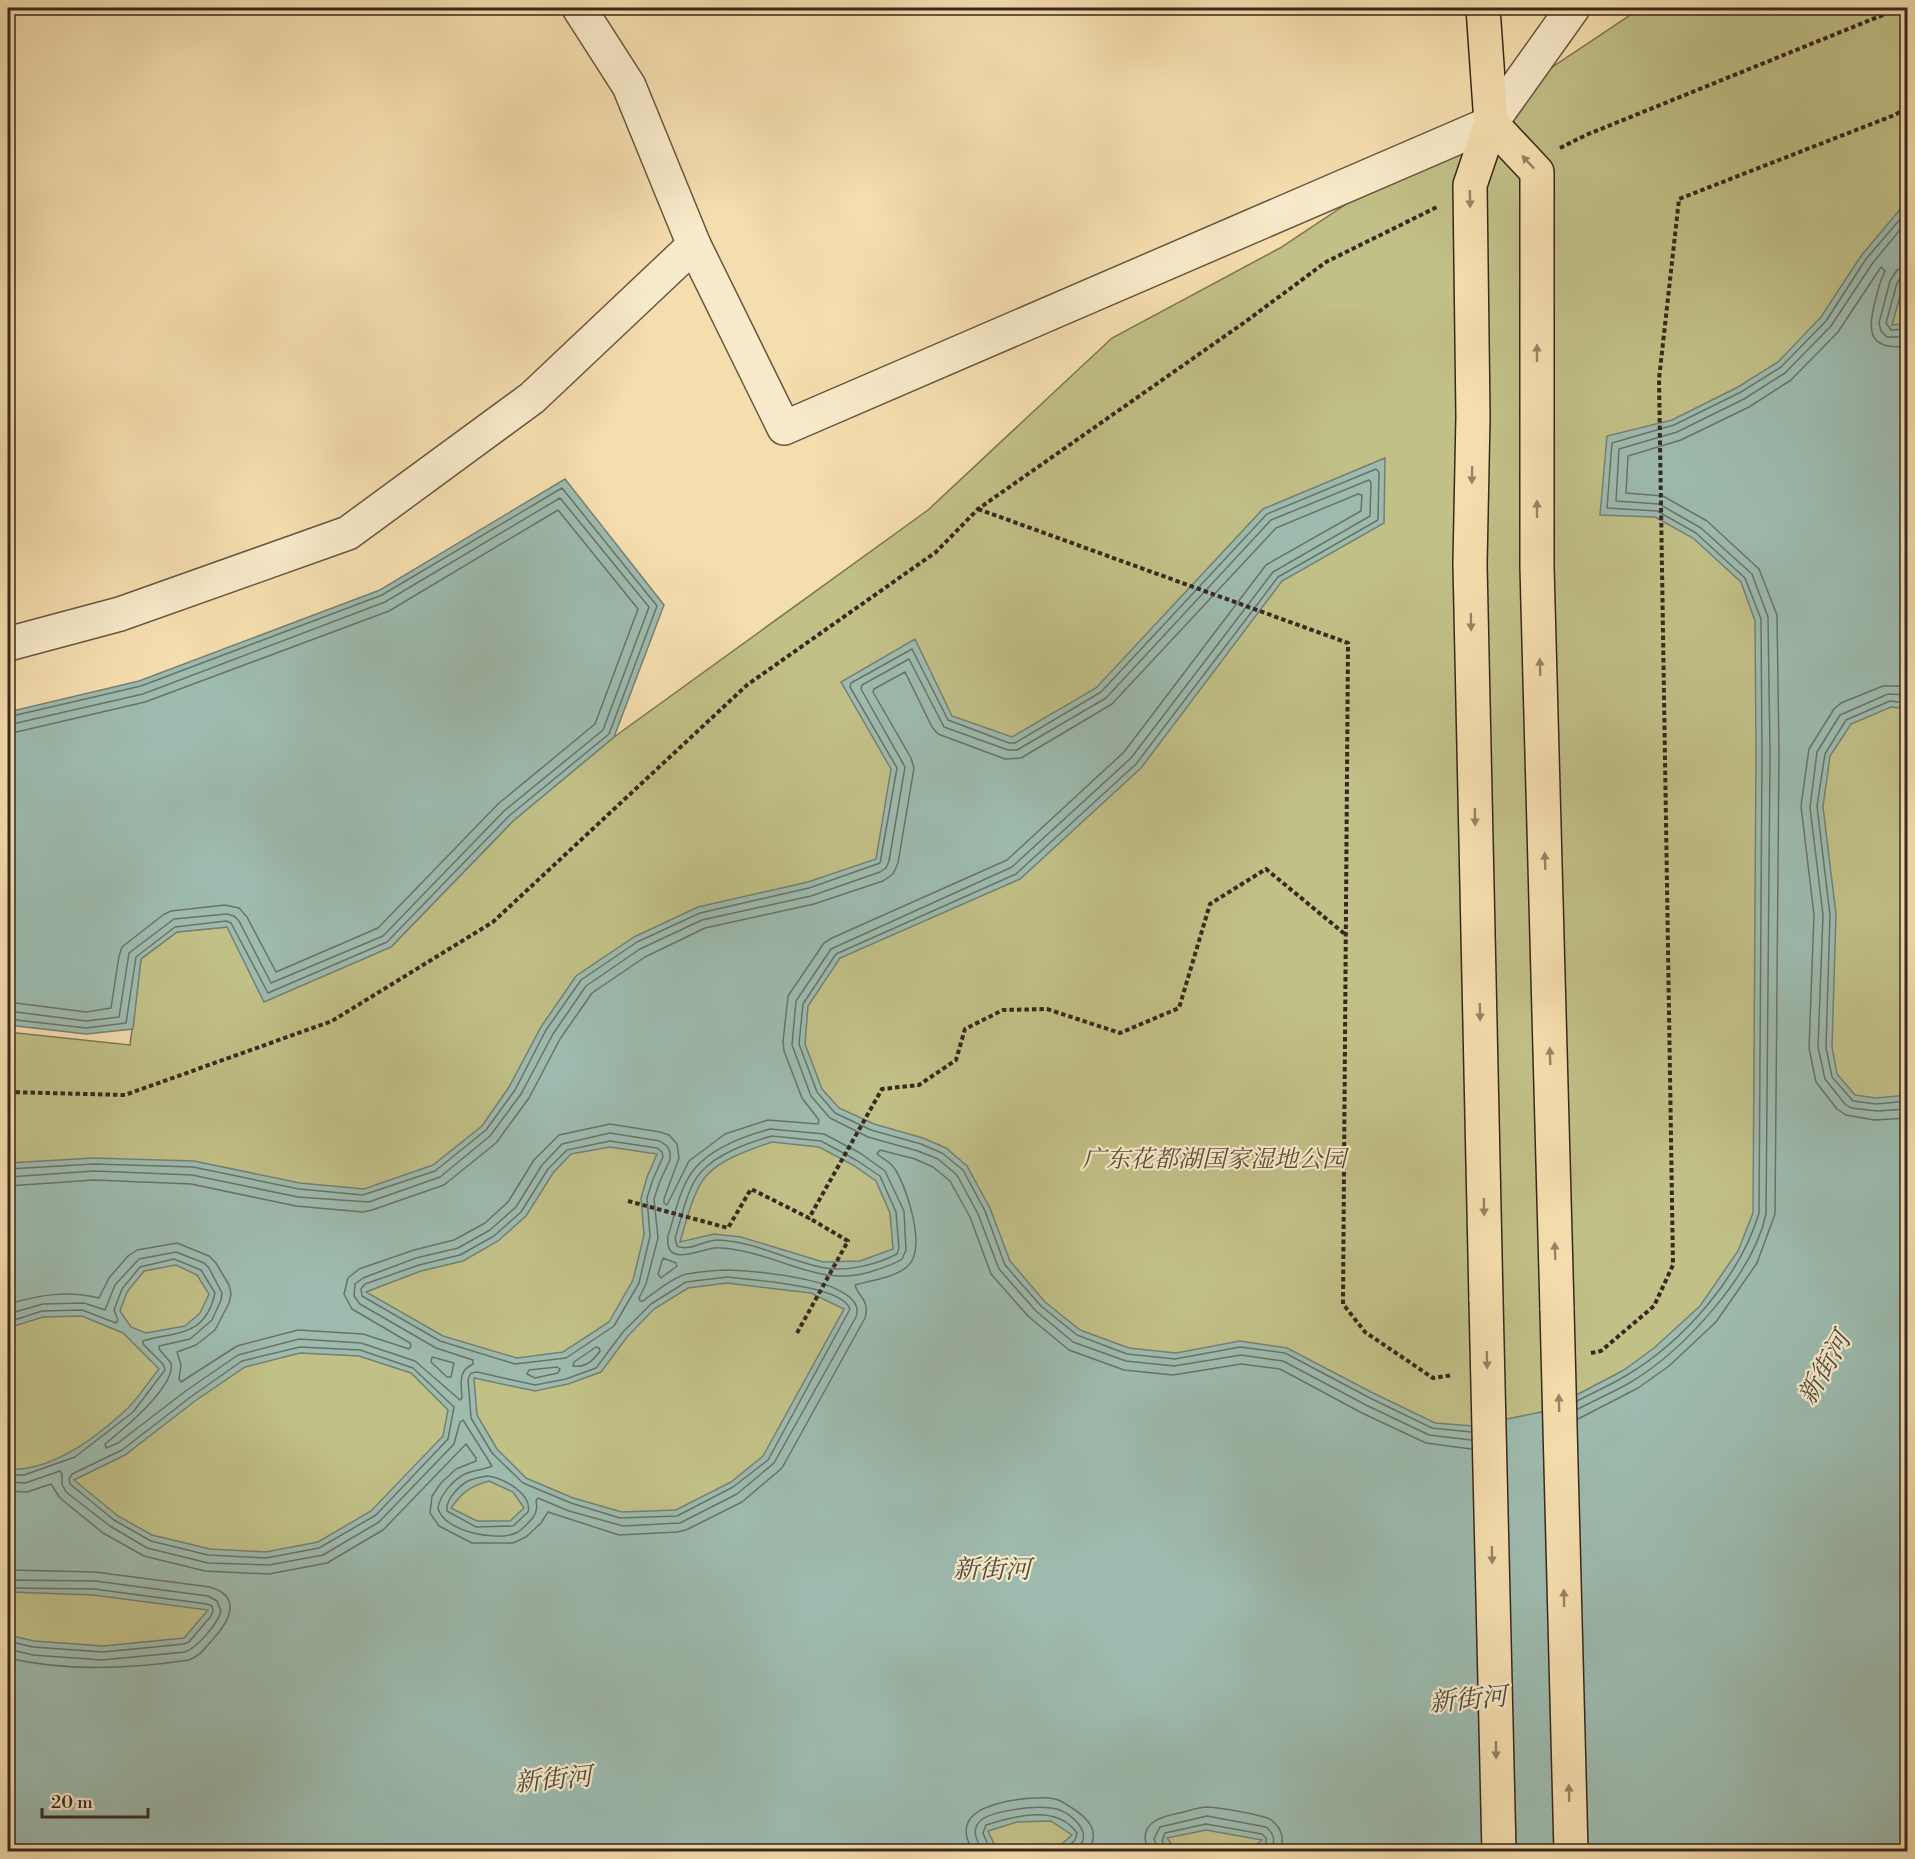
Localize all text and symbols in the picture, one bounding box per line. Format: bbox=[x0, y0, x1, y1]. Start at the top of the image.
one-way arrow bbox=[1521, 154, 1535, 169]
one-way arrow bbox=[1465, 189, 1475, 208]
one-way arrow bbox=[1532, 343, 1542, 362]
one-way arrow bbox=[1467, 465, 1477, 484]
one-way arrow bbox=[1532, 499, 1542, 518]
one-way arrow bbox=[1467, 613, 1476, 632]
one-way arrow bbox=[1535, 657, 1544, 676]
one-way arrow bbox=[1471, 808, 1480, 827]
one-way arrow bbox=[1540, 852, 1550, 871]
one-way arrow bbox=[1475, 1003, 1484, 1022]
one-way arrow bbox=[1545, 1047, 1555, 1066]
park label: 广东花都湖国家湿地公园 bbox=[1082, 1145, 1350, 1175]
one-way arrow bbox=[1479, 1198, 1489, 1217]
one-way arrow bbox=[1551, 1242, 1560, 1261]
water label: 新街河 bbox=[1792, 1323, 1860, 1410]
one-way arrow bbox=[1482, 1350, 1492, 1369]
one-way arrow bbox=[1555, 1394, 1564, 1413]
one-way arrow bbox=[1487, 1545, 1497, 1564]
water label: 新街河 bbox=[953, 1554, 1035, 1586]
one-way arrow bbox=[1560, 1589, 1569, 1608]
water label: 新街河 bbox=[1428, 1680, 1512, 1719]
one-way arrow bbox=[1492, 1740, 1501, 1759]
water label: 新街河 bbox=[513, 1760, 597, 1799]
scale bar bbox=[42, 1781, 148, 1819]
one-way arrow bbox=[1565, 1784, 1574, 1803]
text: 20 m bbox=[51, 1791, 93, 1814]

